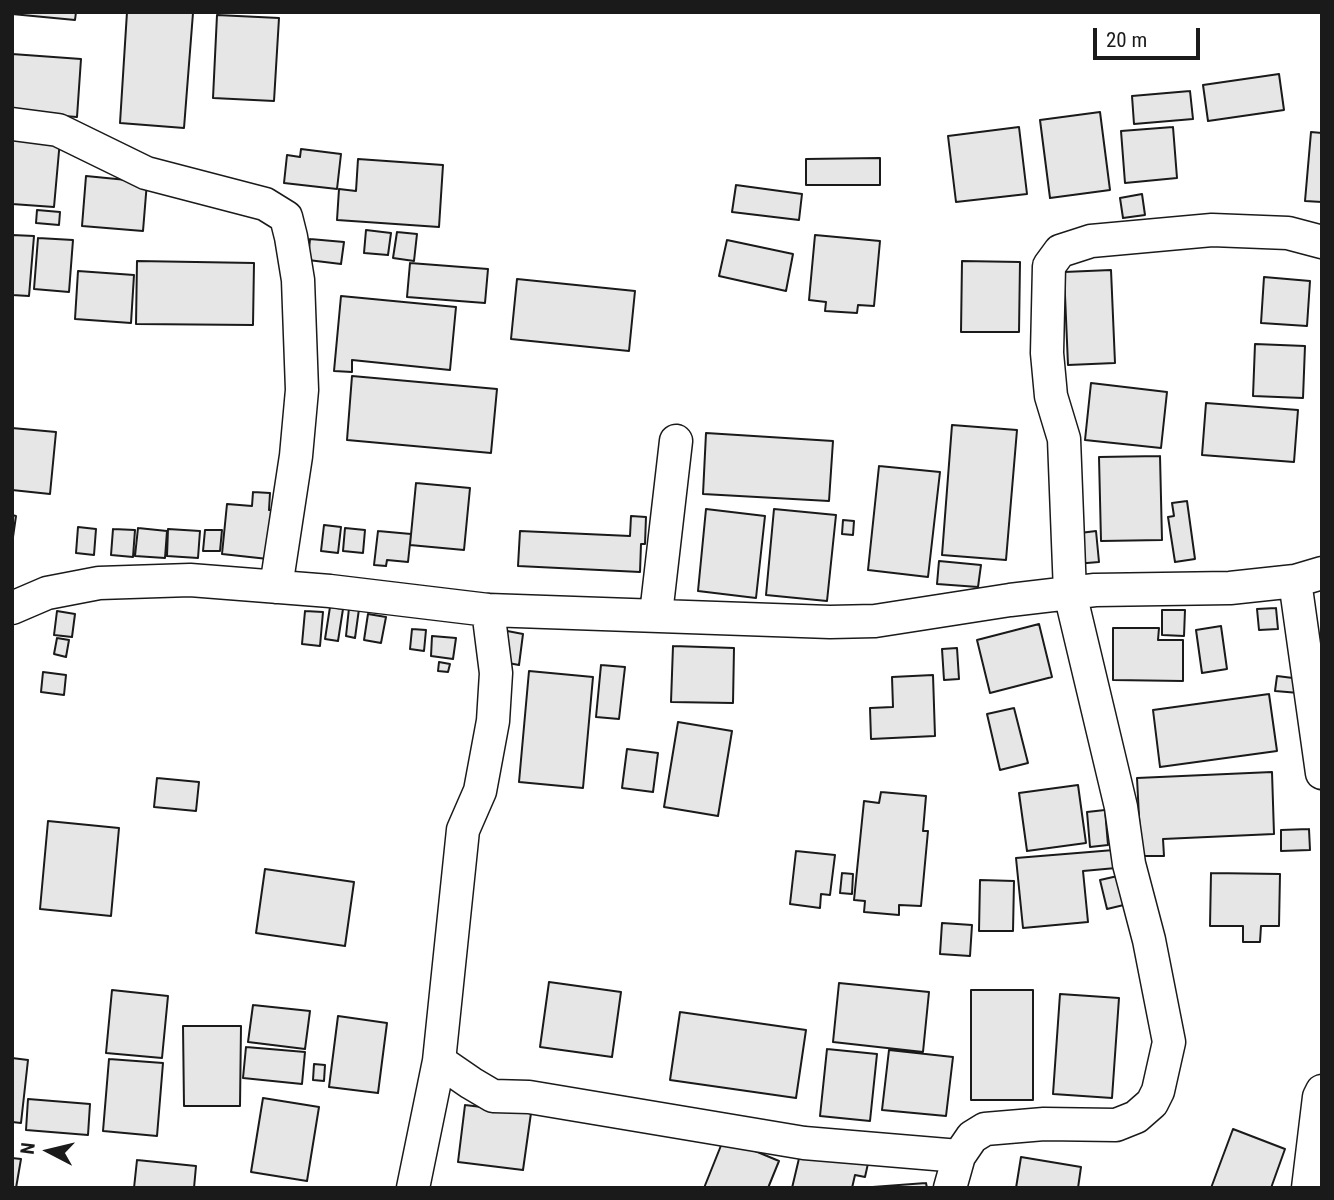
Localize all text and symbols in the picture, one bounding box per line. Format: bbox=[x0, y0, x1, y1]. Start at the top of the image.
scale bar bbox=[1096, 14, 1203, 58]
text: 20 m bbox=[1106, 28, 1147, 52]
north arrow bbox=[14, 1116, 84, 1186]
text: N bbox=[16, 1141, 40, 1156]

